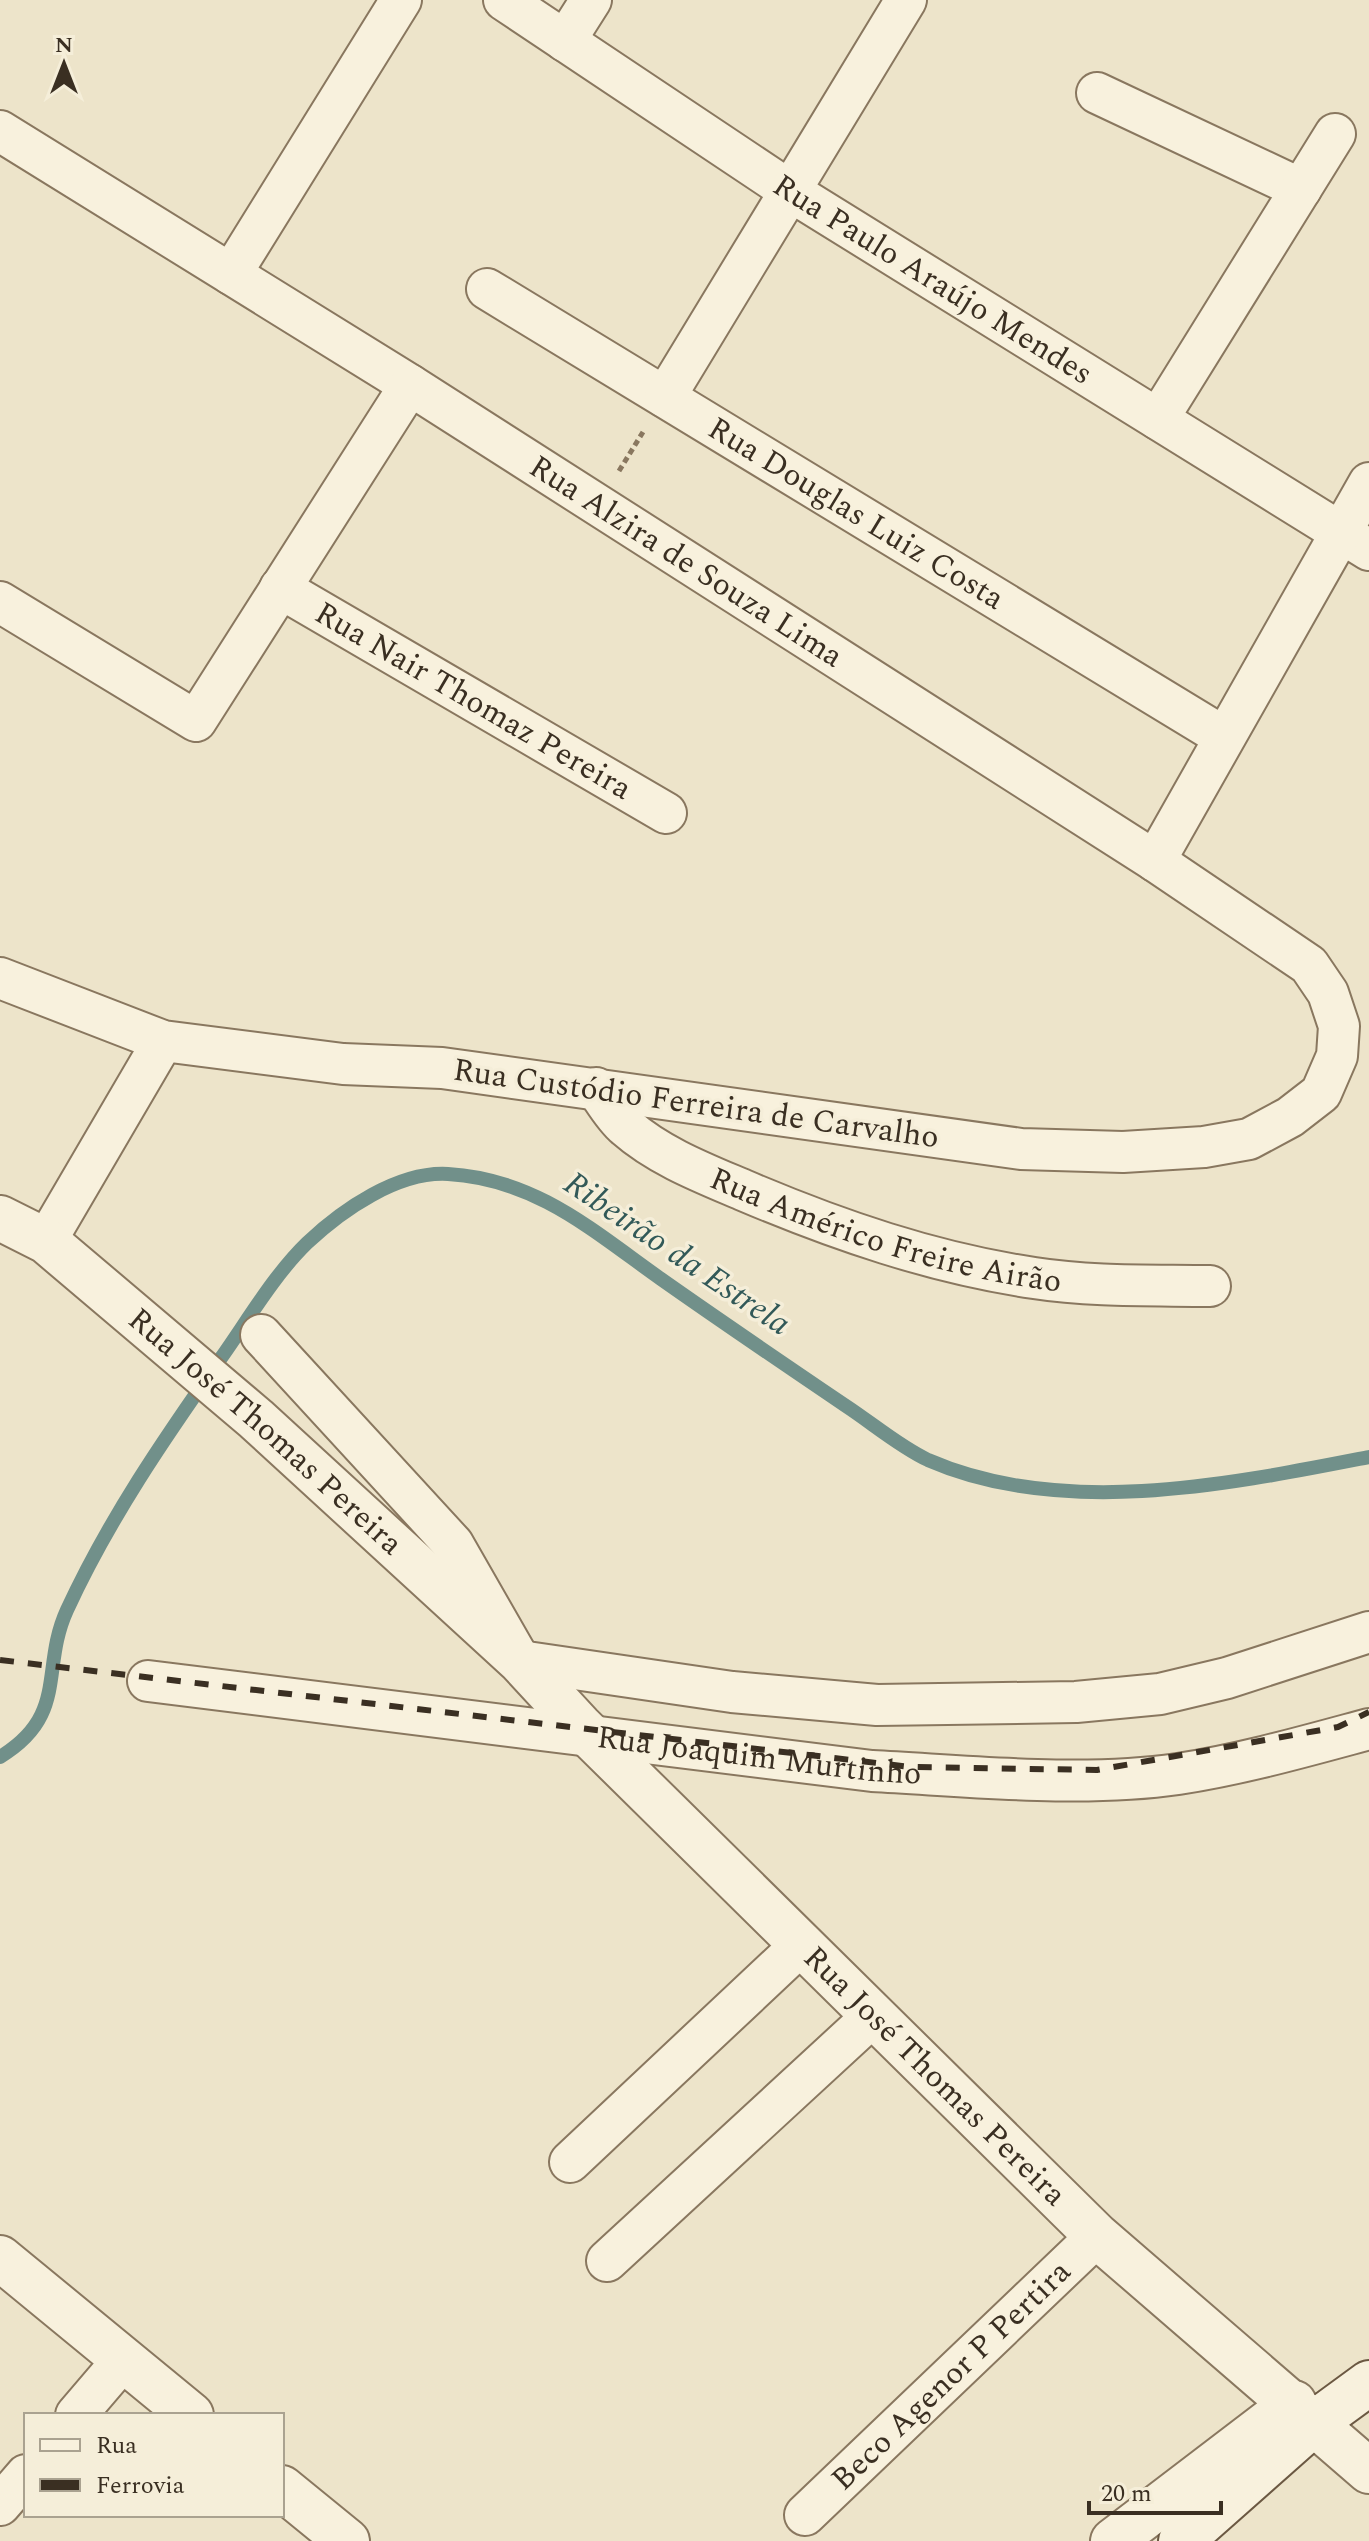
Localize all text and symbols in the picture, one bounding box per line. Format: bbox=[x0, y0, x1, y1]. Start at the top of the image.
north arrow bbox=[24, 24, 104, 104]
text: N bbox=[55, 29, 73, 62]
street label: Rua Paulo Araújo Mendes bbox=[763, 162, 1103, 398]
street label: Rua Douglas Luiz Costa bbox=[698, 404, 1014, 623]
street label: Rua Alzira de Souza Lima bbox=[519, 443, 853, 680]
street label: Rua Nair Thomaz Pereira bbox=[306, 589, 642, 813]
street label: Rua Custódio Ferreira de Carvalho bbox=[450, 1046, 942, 1162]
street label: Rua Américo Freire Airão bbox=[702, 1154, 1064, 1306]
water label: Ribeirão da Estrela bbox=[553, 1159, 801, 1349]
street label: Rua José Thomas Pereira bbox=[117, 1296, 414, 1567]
street label: Rua Joaquim Murtinho bbox=[594, 1713, 923, 1798]
street label: Rua José Thomas Pereira bbox=[792, 1935, 1078, 2218]
street label: Beco Agenor P Pertira bbox=[820, 2248, 1083, 2503]
legend bbox=[24, 2413, 284, 2517]
text: Rua bbox=[96, 2428, 137, 2464]
scale bar bbox=[1089, 2465, 1221, 2515]
text: Ferrovia bbox=[96, 2468, 185, 2504]
text: 20 m bbox=[1101, 2476, 1152, 2512]

